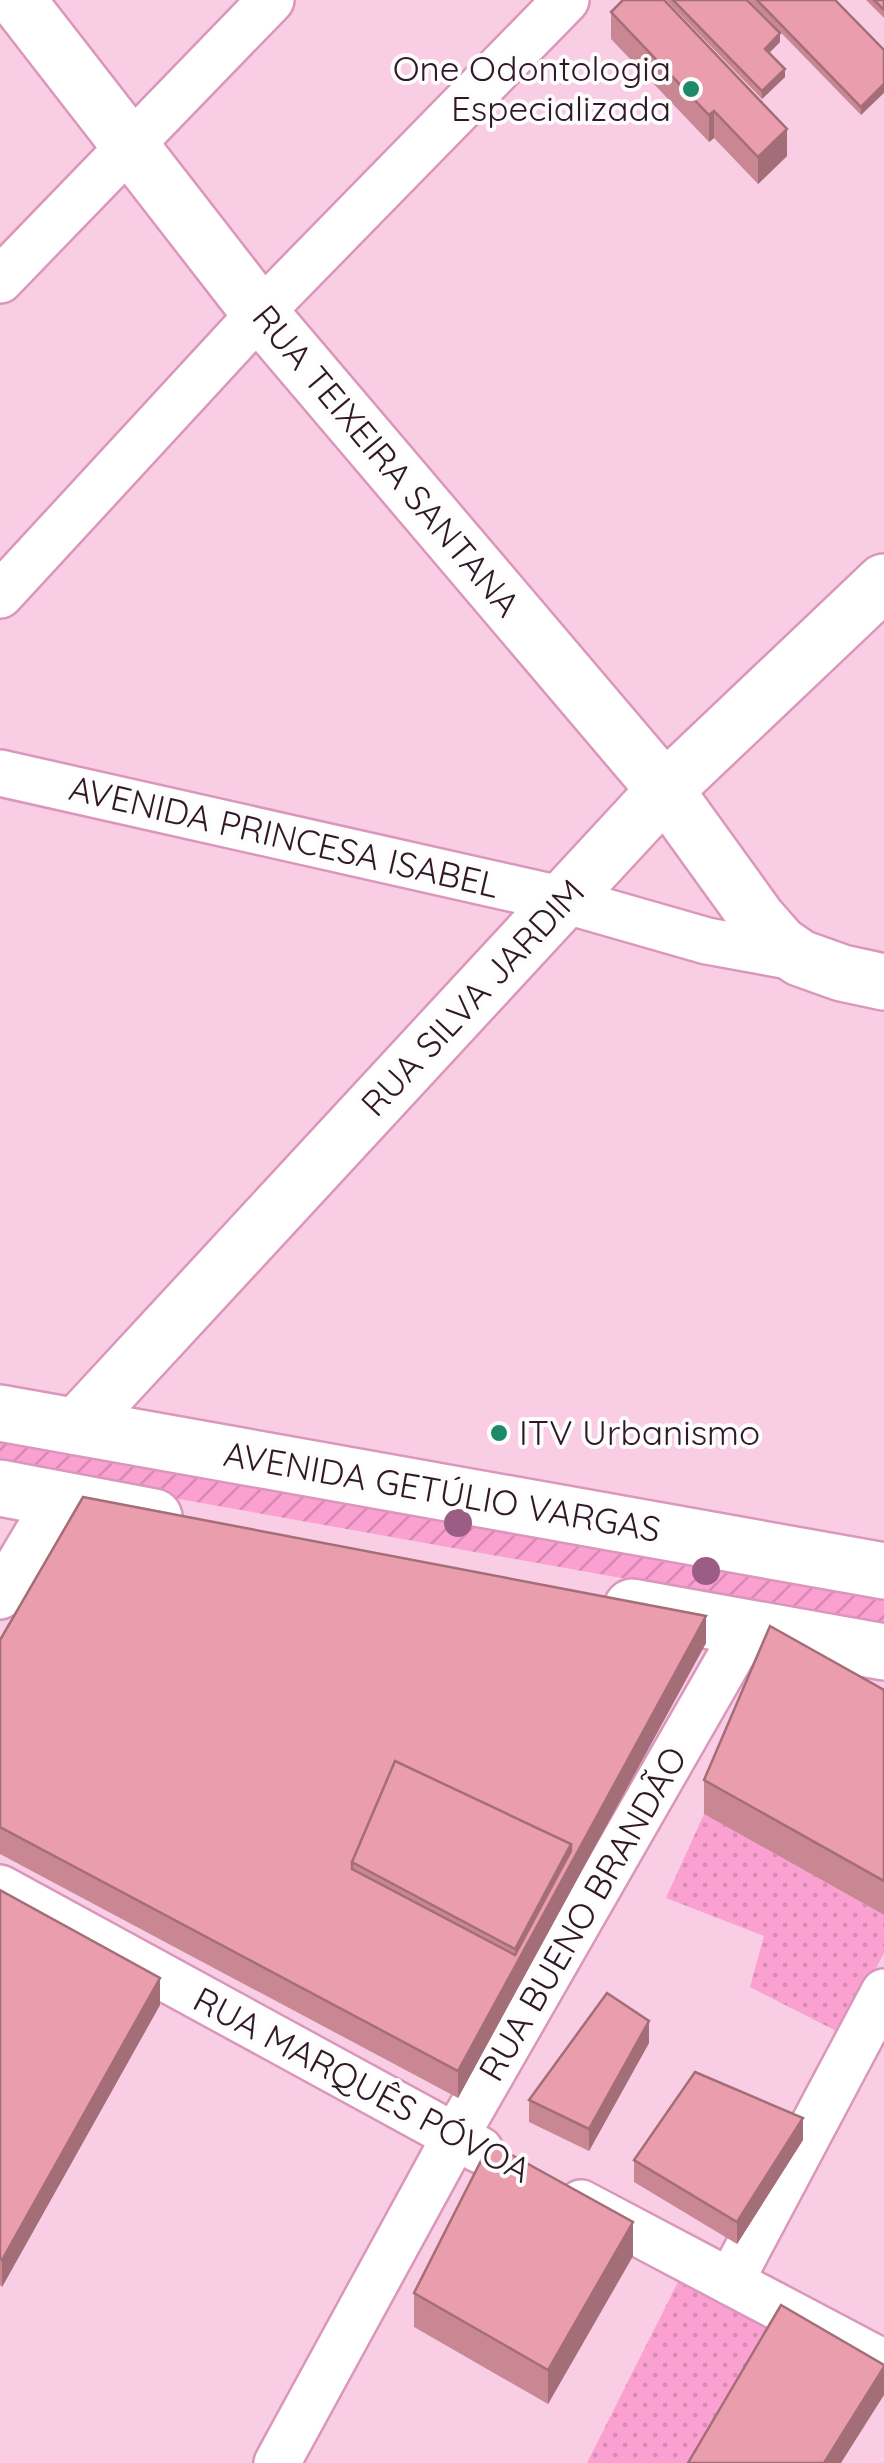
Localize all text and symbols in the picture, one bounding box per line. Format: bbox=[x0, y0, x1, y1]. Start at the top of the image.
place label: One Odontologia Especializada bbox=[393, 46, 671, 130]
marker: One Odontologia Especializada bbox=[680, 78, 702, 100]
street label: RUA TEIXEIRA SANTANA bbox=[244, 296, 530, 625]
street label: AVENIDA PRINCESA ISABEL bbox=[65, 765, 503, 907]
street label: RUA SILVA JARDIM bbox=[351, 870, 593, 1125]
place label: ITV Urbanismo bbox=[519, 1410, 760, 1454]
marker: ITV Urbanismo bbox=[488, 1422, 510, 1444]
street label: AVENIDA GETÚLIO VARGAS bbox=[220, 1431, 664, 1551]
street label: RUA BUENO BRANDÃO bbox=[468, 1739, 696, 2088]
street label: RUA MARQUÊS PÓVOA bbox=[186, 1976, 539, 2192]

